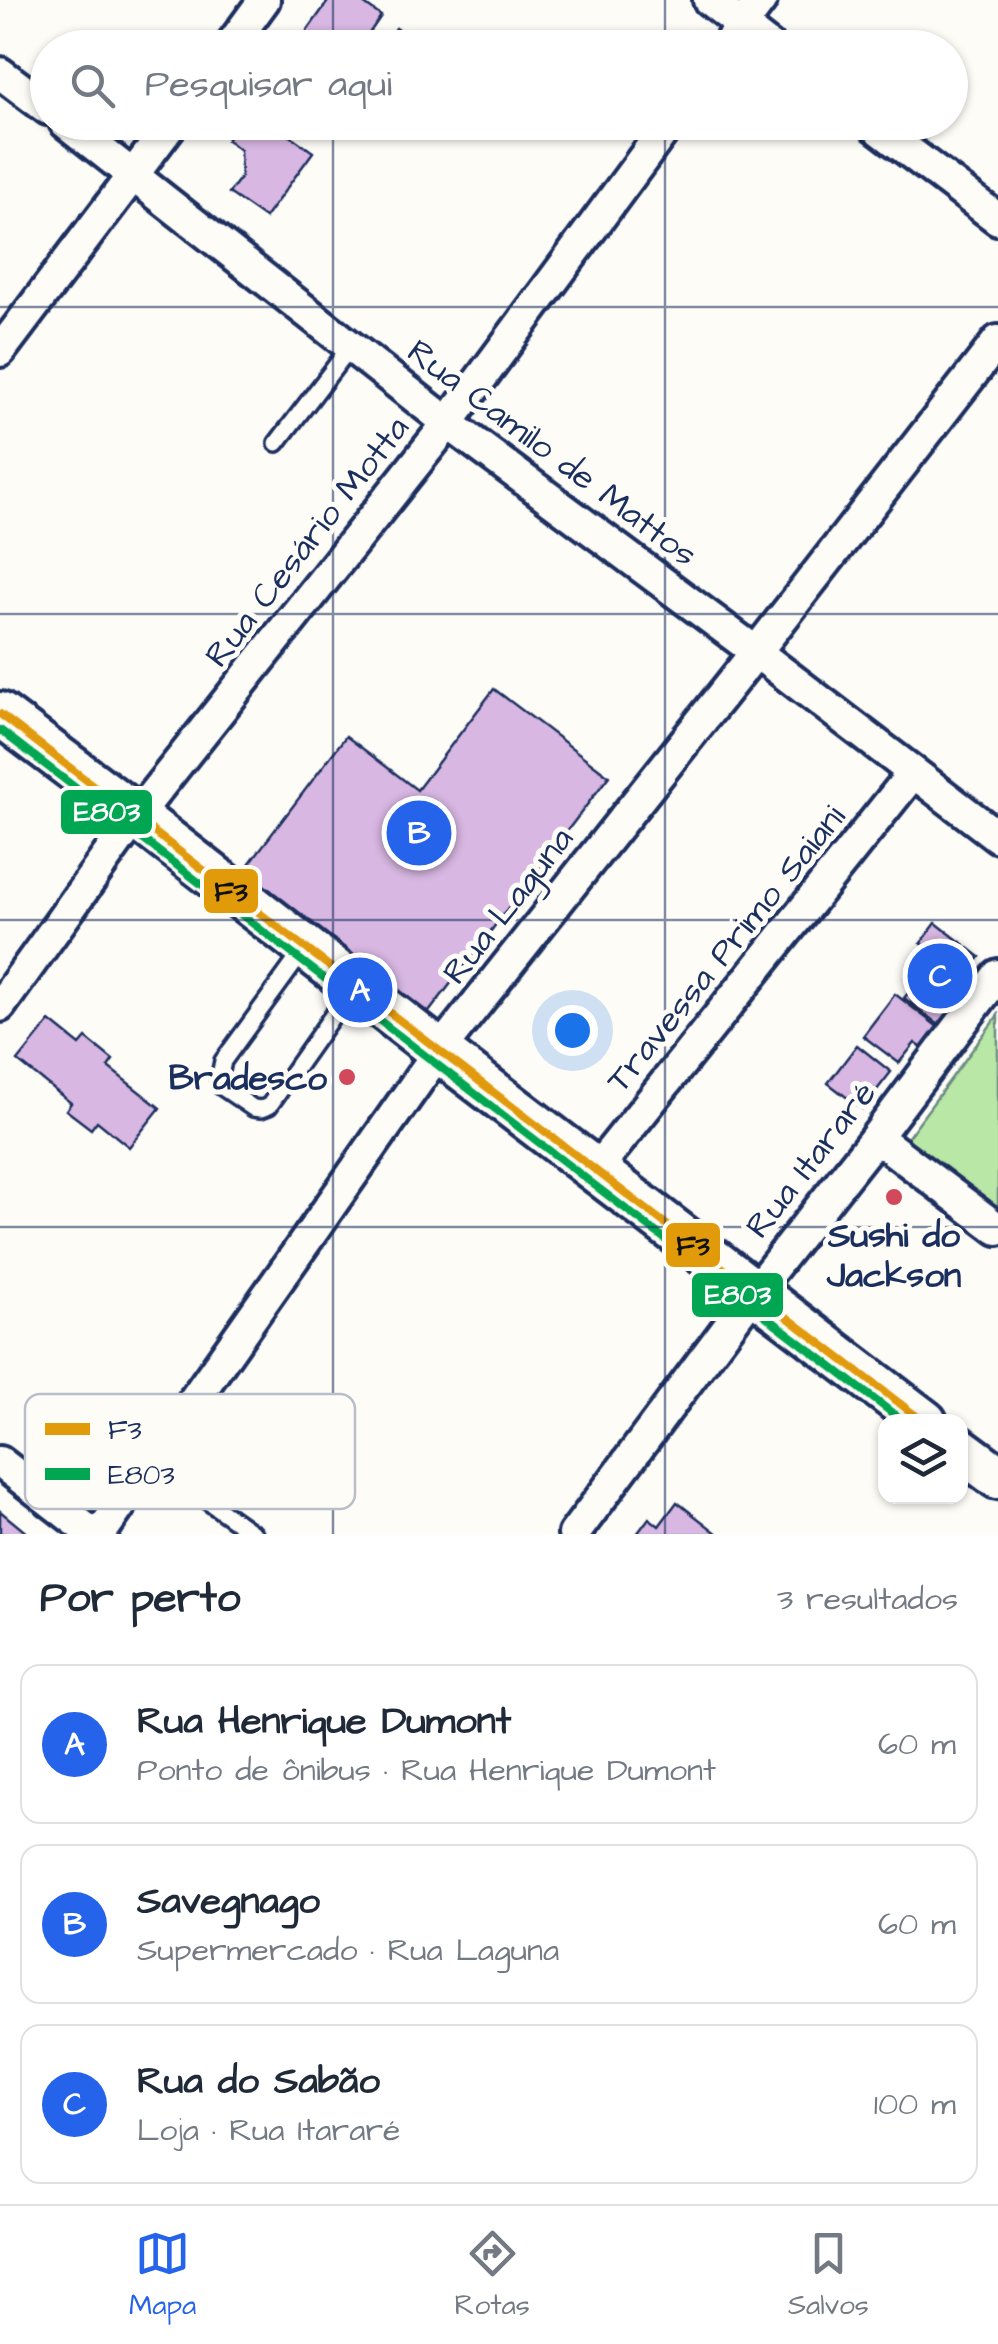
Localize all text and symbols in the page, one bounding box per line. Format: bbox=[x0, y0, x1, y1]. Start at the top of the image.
search box bbox=[30, 30, 968, 140]
icon: search bbox=[65, 58, 120, 113]
text: Pesquisar aqui bbox=[145, 59, 392, 111]
street label: Rua Camilo de Mattos bbox=[397, 328, 707, 579]
street label: Rua Cesário Motta bbox=[193, 406, 421, 678]
line badge: E803 bbox=[59, 788, 154, 836]
text: E803 bbox=[74, 793, 141, 832]
street label: Travessa Primo Saiani bbox=[595, 795, 858, 1103]
pin: B bbox=[386, 796, 452, 870]
street label: Rua Laguna bbox=[431, 817, 587, 996]
line badge: F3 bbox=[202, 867, 260, 915]
text: F3 bbox=[214, 873, 249, 912]
pin: C bbox=[908, 938, 972, 1014]
pin: A bbox=[328, 952, 392, 1028]
your location bbox=[547, 1005, 598, 1056]
place label: Bradesco bbox=[169, 1054, 327, 1103]
marker: Bradesco bbox=[336, 1066, 358, 1088]
street label: Rua Itararé bbox=[734, 1071, 888, 1249]
marker: Sushi do Jackson bbox=[883, 1186, 905, 1208]
place label: Sushi do Jackson bbox=[826, 1211, 962, 1300]
line badge: F3 bbox=[664, 1221, 722, 1269]
text: F3 bbox=[676, 1227, 711, 1266]
line badge: E803 bbox=[690, 1271, 785, 1319]
text: E803 bbox=[705, 1276, 772, 1315]
legend bbox=[25, 1394, 355, 1509]
text: F3 bbox=[108, 1411, 142, 1450]
map controls bbox=[878, 1414, 968, 1504]
button: layers bbox=[878, 1414, 968, 1504]
text: E803 bbox=[108, 1456, 175, 1495]
text: Por perto bbox=[40, 1570, 240, 1628]
text: 3 resultados bbox=[777, 1577, 958, 1622]
text: Rua Henrique Dumont bbox=[137, 1696, 511, 1748]
text: A bbox=[64, 1722, 85, 1767]
text: 60 m bbox=[878, 1722, 956, 1767]
text: Ponto de ônibus · Rua Henrique Dumont bbox=[137, 1748, 716, 1793]
text: Savegnago bbox=[137, 1876, 320, 1928]
text: B bbox=[63, 1902, 86, 1947]
text: 60 m bbox=[878, 1902, 956, 1947]
text: Supermercado · Rua Laguna bbox=[137, 1928, 559, 1973]
text: Rua do Sabão bbox=[137, 2056, 380, 2108]
text: C bbox=[63, 2082, 86, 2127]
text: 100 m bbox=[874, 2082, 956, 2127]
text: Loja · Rua Itararé bbox=[137, 2108, 400, 2153]
tab: Mapa bbox=[129, 2226, 196, 2325]
tab: Rotas bbox=[454, 2226, 530, 2325]
tab: Salvos bbox=[788, 2226, 869, 2325]

